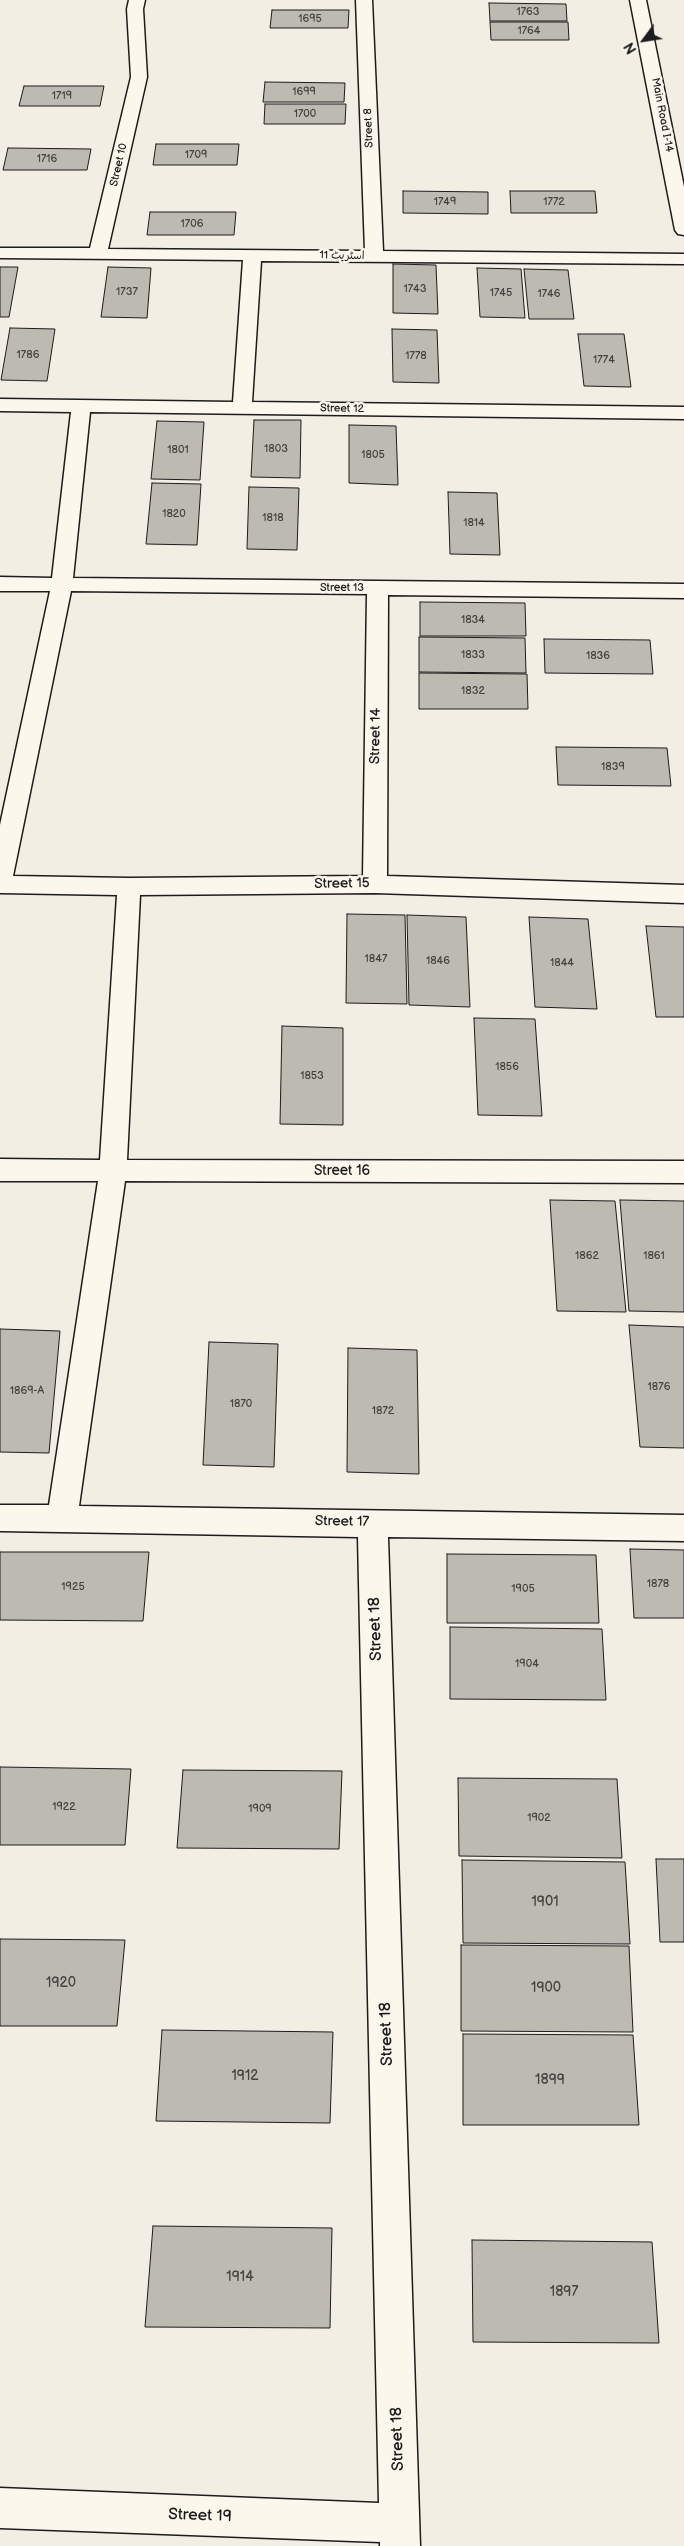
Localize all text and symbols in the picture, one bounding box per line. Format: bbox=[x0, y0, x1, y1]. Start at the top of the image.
house number: 1763 bbox=[516, 5, 540, 19]
house number: 1695 bbox=[298, 12, 322, 26]
north arrow bbox=[619, 15, 669, 65]
house number: 1764 bbox=[517, 24, 541, 38]
text: N bbox=[621, 39, 641, 57]
street label: Main Road I-14 bbox=[648, 77, 676, 153]
house number: 1699 bbox=[292, 85, 316, 99]
house number: 1719 bbox=[52, 89, 72, 103]
house number: 1700 bbox=[294, 107, 316, 121]
street label: Street 8 bbox=[362, 108, 376, 148]
street label: Street 10 bbox=[108, 142, 130, 188]
house number: 1709 bbox=[185, 148, 207, 162]
house number: 1716 bbox=[37, 152, 57, 166]
house number: 1749 bbox=[434, 195, 456, 209]
house number: 1772 bbox=[543, 195, 565, 209]
house number: 1706 bbox=[181, 217, 203, 231]
street label: اسٹریٹ 11 bbox=[319, 249, 365, 263]
house number: 1743 bbox=[403, 282, 427, 296]
house number: 1737 bbox=[116, 285, 138, 299]
house number: 1745 bbox=[490, 286, 512, 300]
house number: 1746 bbox=[537, 287, 561, 301]
house number: 1786 bbox=[17, 348, 39, 362]
house number: 1778 bbox=[405, 349, 427, 363]
house number: 1774 bbox=[593, 353, 615, 367]
street label: Street 12 bbox=[320, 402, 364, 416]
house number: 1803 bbox=[264, 442, 288, 456]
house number: 1801 bbox=[167, 443, 189, 457]
house number: 1805 bbox=[361, 448, 385, 462]
house number: 1820 bbox=[162, 507, 186, 521]
house number: 1818 bbox=[262, 511, 284, 525]
house number: 1814 bbox=[463, 516, 485, 530]
street label: Street 13 bbox=[320, 581, 364, 595]
house number: 1834 bbox=[461, 613, 485, 627]
house number: 1833 bbox=[461, 648, 485, 662]
house number: 1836 bbox=[586, 649, 610, 663]
house number: 1832 bbox=[461, 684, 485, 698]
street label: Street 14 bbox=[367, 708, 385, 764]
house number: 1839 bbox=[601, 760, 625, 774]
street label: Street 15 bbox=[314, 875, 370, 893]
house number: 1847 bbox=[365, 952, 387, 966]
house number: 1846 bbox=[426, 954, 450, 968]
house number: 1844 bbox=[550, 956, 574, 970]
house number: 1856 bbox=[495, 1060, 519, 1074]
house number: 1853 bbox=[300, 1069, 324, 1083]
street label: Street 16 bbox=[314, 1163, 370, 1179]
house number: 1862 bbox=[575, 1249, 599, 1263]
house number: 1861 bbox=[643, 1249, 665, 1263]
house number: 1876 bbox=[648, 1380, 670, 1394]
house number: 1869-A bbox=[10, 1384, 44, 1398]
house number: 1870 bbox=[230, 1397, 252, 1411]
house number: 1872 bbox=[372, 1404, 394, 1418]
street label: Street 17 bbox=[315, 1513, 369, 1531]
house number: 1878 bbox=[647, 1577, 669, 1591]
house number: 1925 bbox=[61, 1580, 85, 1594]
house number: 1905 bbox=[511, 1582, 535, 1596]
street label: Street 18 bbox=[365, 1597, 387, 1661]
house number: 1904 bbox=[515, 1657, 539, 1671]
house number: 1922 bbox=[52, 1800, 76, 1814]
house number: 1909 bbox=[248, 1802, 272, 1816]
house number: 1902 bbox=[527, 1811, 551, 1825]
house number: 1901 bbox=[531, 1894, 559, 1910]
house number: 1920 bbox=[46, 1975, 76, 1991]
house number: 1900 bbox=[531, 1980, 561, 1996]
street label: Street 18 bbox=[376, 2002, 398, 2066]
house number: 1912 bbox=[231, 2068, 259, 2084]
house number: 1899 bbox=[535, 2072, 565, 2088]
house number: 1914 bbox=[226, 2269, 254, 2285]
house number: 1897 bbox=[550, 2284, 578, 2300]
street label: Street 18 bbox=[387, 2407, 409, 2471]
street label: Street 19 bbox=[168, 2505, 232, 2527]

